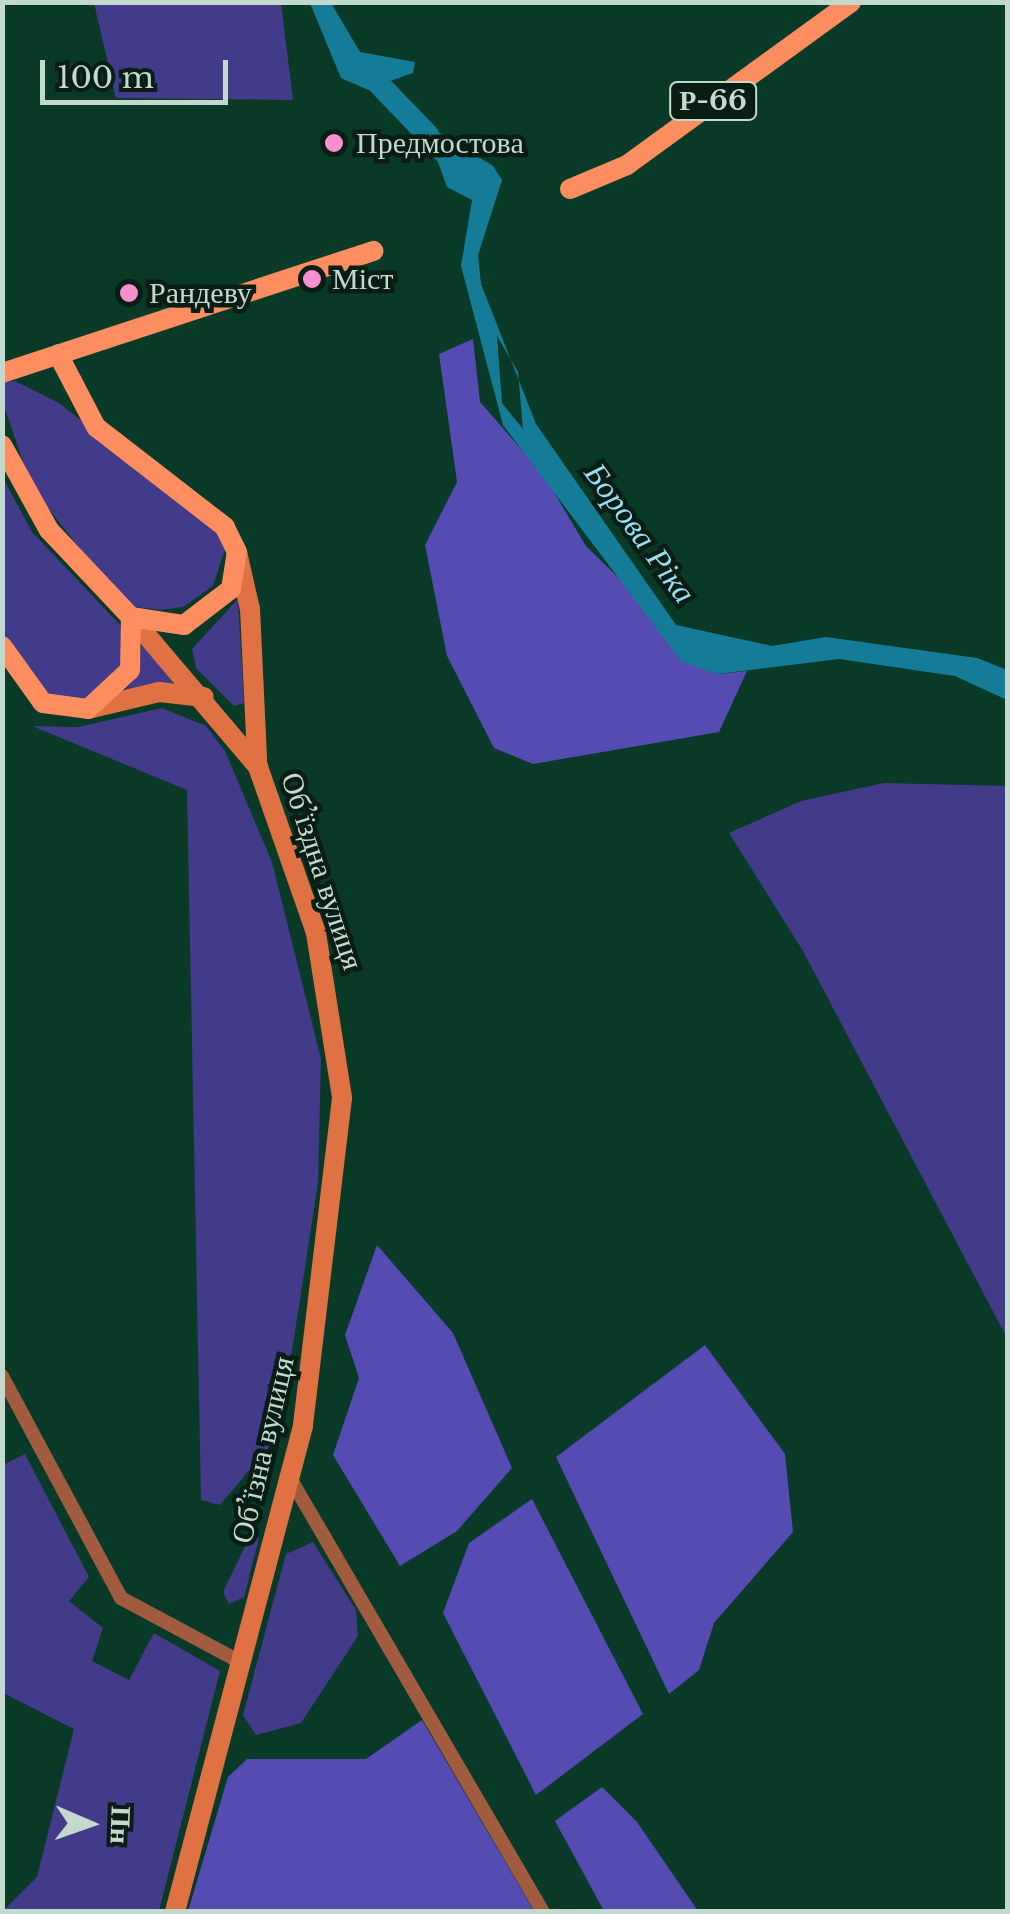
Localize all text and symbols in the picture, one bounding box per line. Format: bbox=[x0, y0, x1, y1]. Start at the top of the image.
scale bar bbox=[45, 40, 232, 102]
text: 100 m bbox=[57, 59, 154, 96]
road number: Р-66 bbox=[668, 78, 758, 124]
place label: Предмостова bbox=[356, 125, 524, 161]
marker: Предмостова bbox=[321, 130, 347, 156]
place label: Міст bbox=[332, 261, 393, 297]
marker: Міст bbox=[301, 268, 323, 290]
place label: Рандеву bbox=[149, 275, 252, 311]
marker: Рандеву bbox=[118, 282, 140, 304]
water label: Борова Ріка bbox=[576, 455, 704, 611]
street label: Об’їздна вулиця bbox=[273, 768, 371, 974]
street label: Об’їзна вулиця bbox=[224, 1353, 302, 1547]
north arrow bbox=[40, 1774, 140, 1874]
text: Пн bbox=[102, 1805, 139, 1845]

